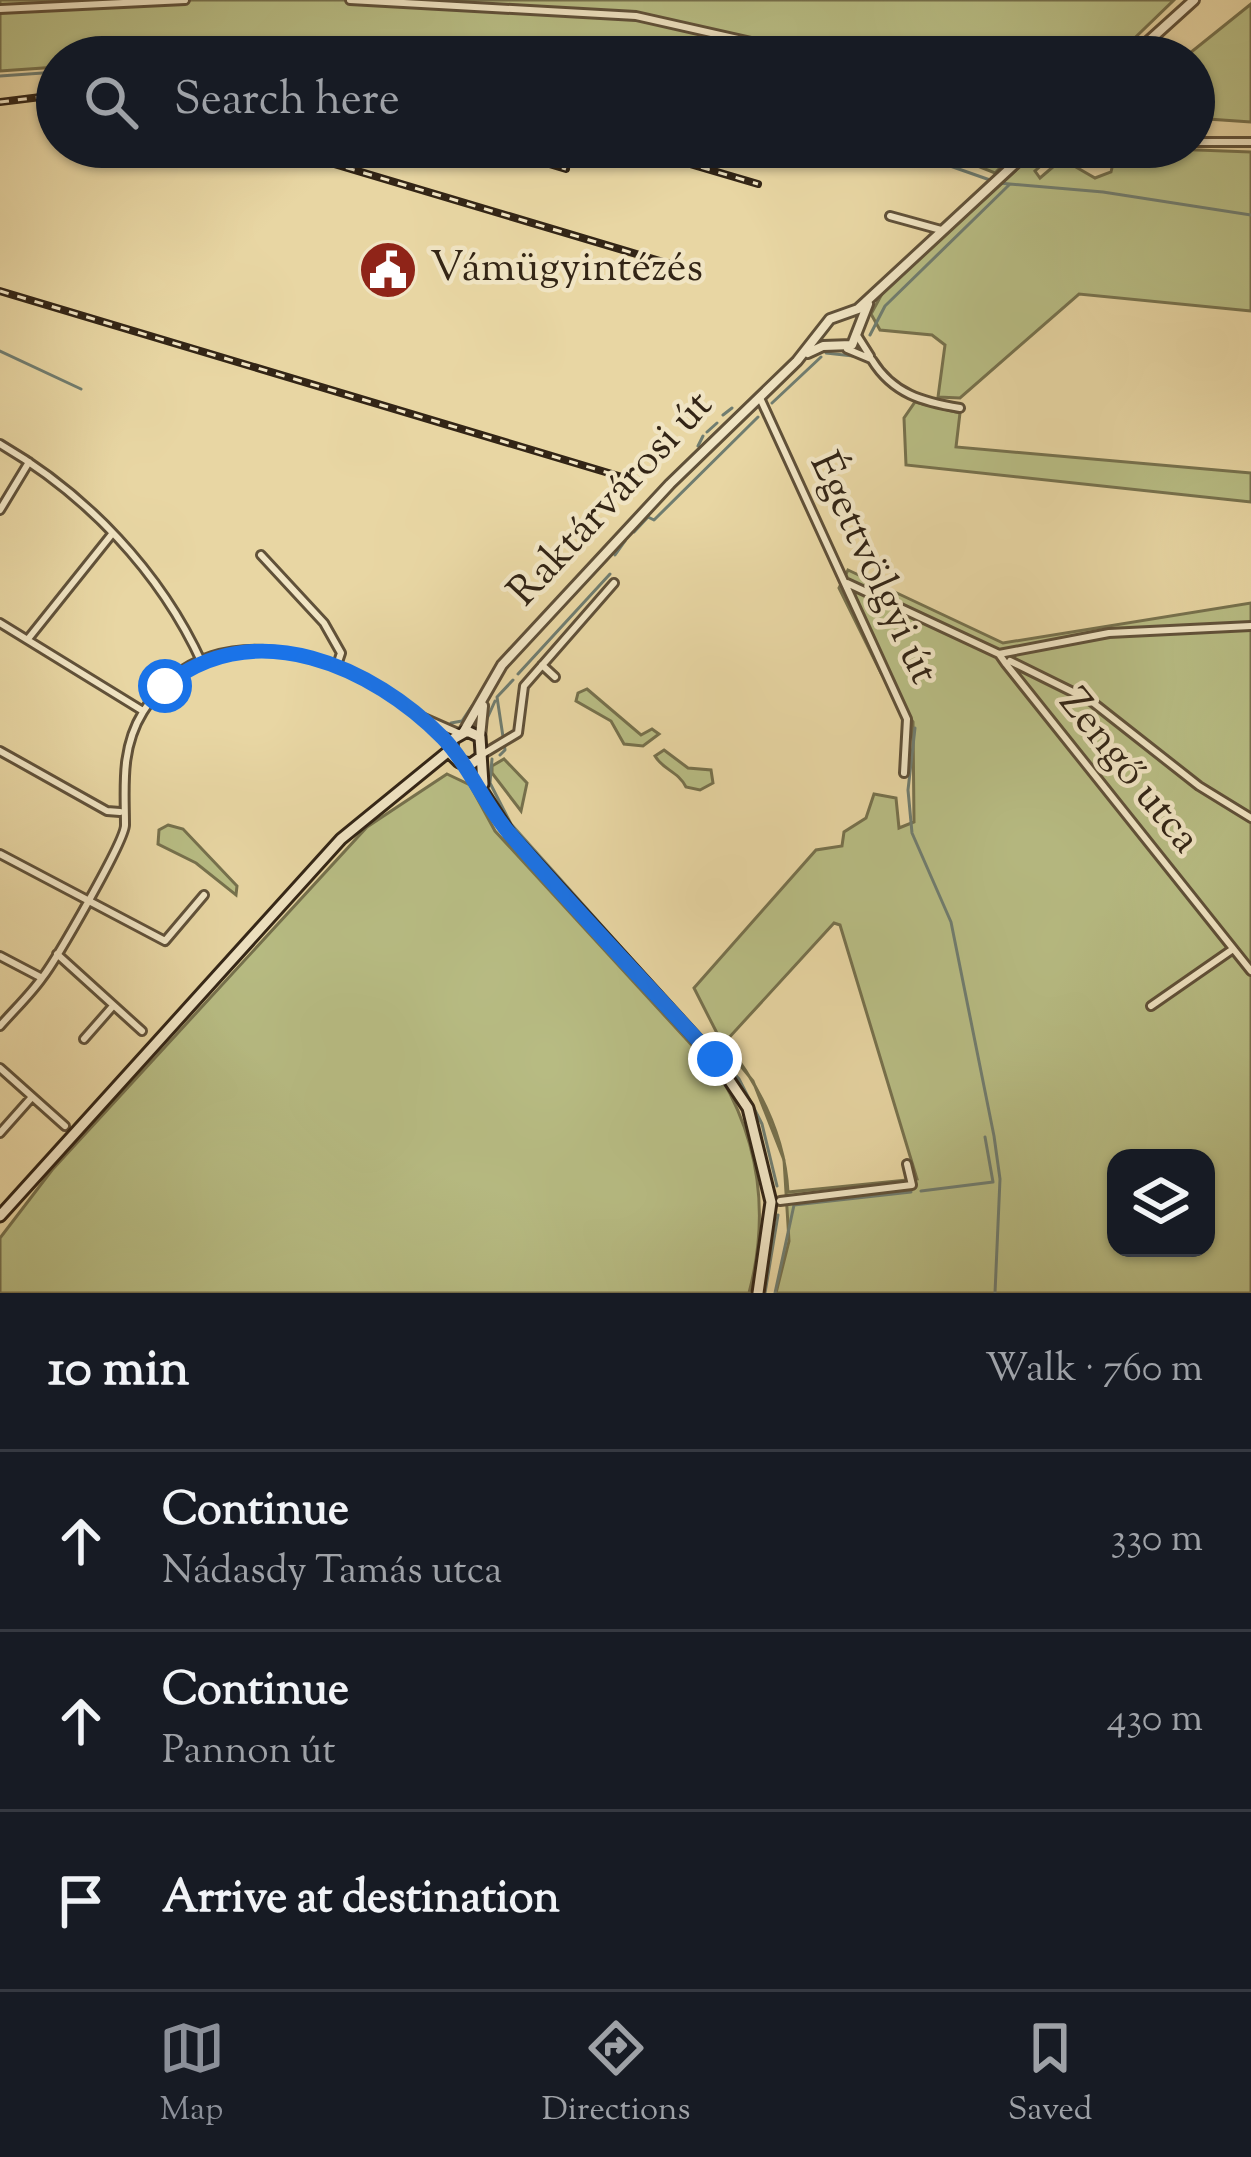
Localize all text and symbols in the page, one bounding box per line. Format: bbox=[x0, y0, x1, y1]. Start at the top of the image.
search box bbox=[36, 36, 1215, 168]
icon: search bbox=[78, 69, 144, 135]
text: Search here bbox=[174, 70, 400, 135]
public building icon: Vámügyintézés bbox=[357, 239, 419, 301]
place label: Vámügyintézés bbox=[430, 240, 703, 300]
street label: Raktárvárosi út bbox=[496, 379, 728, 621]
street label: Égettvölgyi út bbox=[792, 443, 952, 695]
route start bbox=[138, 659, 192, 713]
street label: Zengő utca bbox=[1043, 677, 1213, 867]
route end bbox=[688, 1032, 742, 1086]
map controls bbox=[1107, 1149, 1215, 1257]
button: layers bbox=[1107, 1149, 1215, 1257]
text: 10 min bbox=[48, 1335, 189, 1408]
text: Walk · 760 m bbox=[985, 1343, 1203, 1399]
text: Continue bbox=[162, 1480, 349, 1545]
icon: ahead bbox=[48, 1508, 114, 1574]
text: 330 m bbox=[1111, 1513, 1203, 1569]
text: Nádasdy Tamás utca bbox=[162, 1545, 502, 1601]
text: Continue bbox=[162, 1660, 349, 1725]
icon: ahead bbox=[48, 1688, 114, 1754]
text: 430 m bbox=[1107, 1693, 1203, 1749]
text: Pannon út bbox=[162, 1725, 336, 1781]
icon: arrive bbox=[48, 1868, 114, 1934]
text: Arrive at destination bbox=[162, 1868, 560, 1933]
tab: Map bbox=[159, 2015, 225, 2135]
tab: Directions bbox=[542, 2015, 691, 2135]
tab: Saved bbox=[1008, 2015, 1092, 2135]

